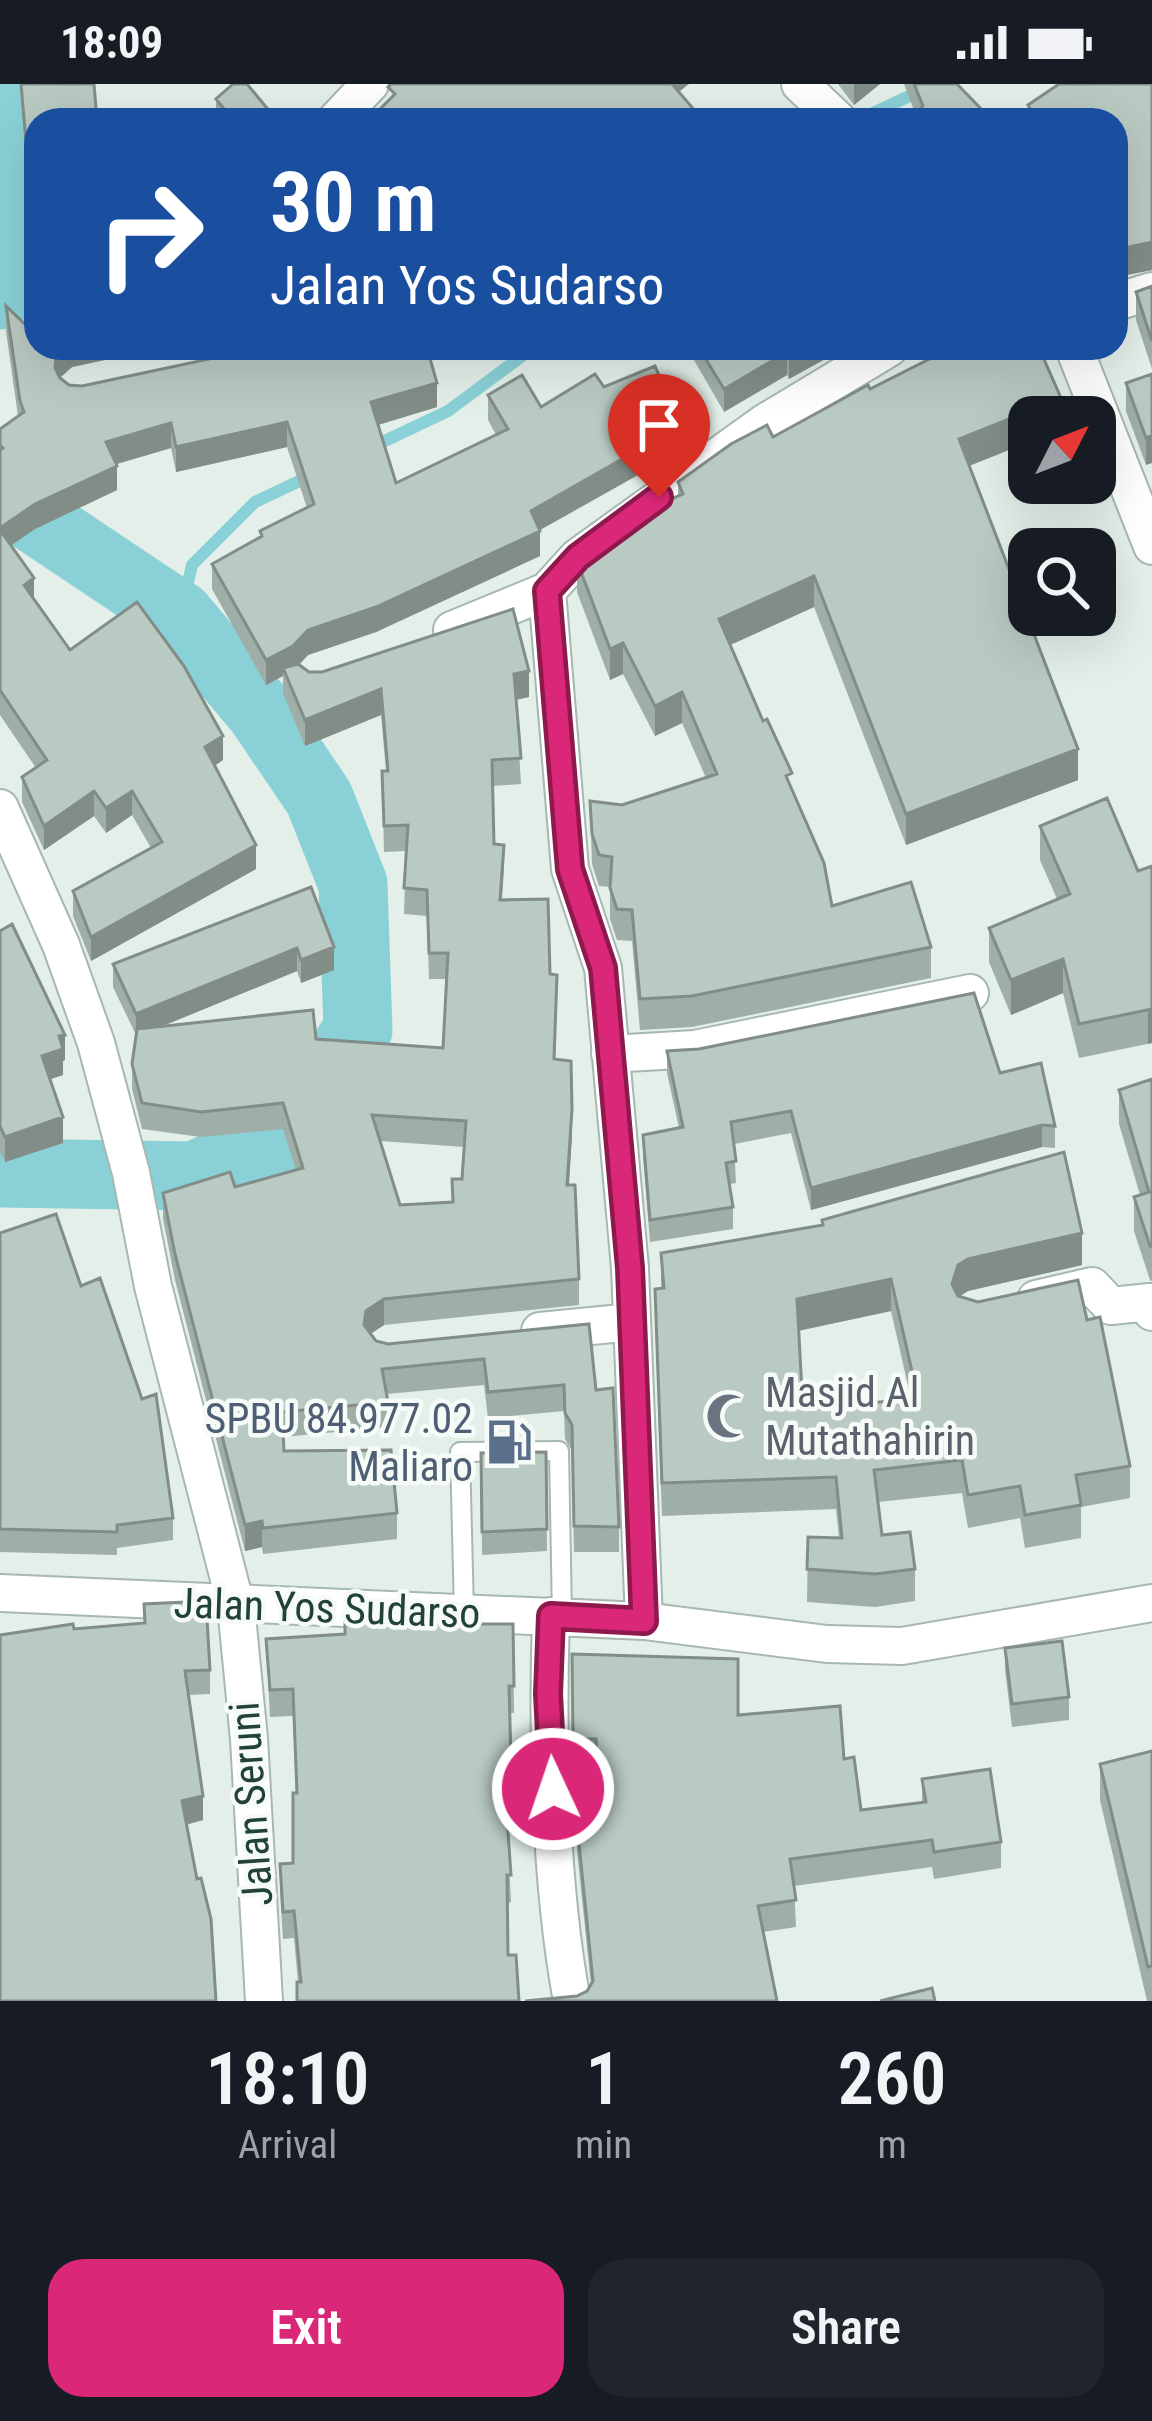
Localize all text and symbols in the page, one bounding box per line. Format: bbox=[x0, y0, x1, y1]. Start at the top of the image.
text: 18:09 bbox=[60, 16, 163, 69]
text: 30 m bbox=[270, 153, 437, 252]
icon: right bbox=[72, 156, 228, 312]
text: Jalan Yos Sudarso bbox=[270, 254, 664, 317]
pin bbox=[608, 374, 710, 497]
icon: arrive bbox=[626, 392, 692, 458]
north arrow bbox=[1008, 396, 1116, 504]
map controls bbox=[1008, 396, 1116, 636]
button: search bbox=[1008, 528, 1116, 636]
place label: Masjid Al Mutathahirin bbox=[765, 1368, 975, 1465]
mosque icon: Masjid Al Mutathahirin bbox=[704, 1391, 754, 1441]
place label: SPBU 84.977.02 Maliaro bbox=[205, 1394, 473, 1491]
fuel station icon: SPBU 84.977.02 Maliaro bbox=[484, 1417, 534, 1467]
street label: Jalan Yos Sudarso bbox=[173, 1578, 481, 1638]
street label: Jalan Seruni bbox=[219, 1700, 283, 1908]
position arrow bbox=[490, 1726, 616, 1852]
text: 18:10 bbox=[206, 2037, 369, 2122]
text: 1 bbox=[586, 2037, 622, 2122]
text: 260 bbox=[838, 2037, 946, 2122]
text: Arrival bbox=[238, 2122, 337, 2168]
text: min bbox=[575, 2122, 632, 2168]
text: m bbox=[877, 2122, 907, 2168]
button: Exit bbox=[48, 2259, 564, 2397]
button: Share bbox=[588, 2259, 1104, 2397]

